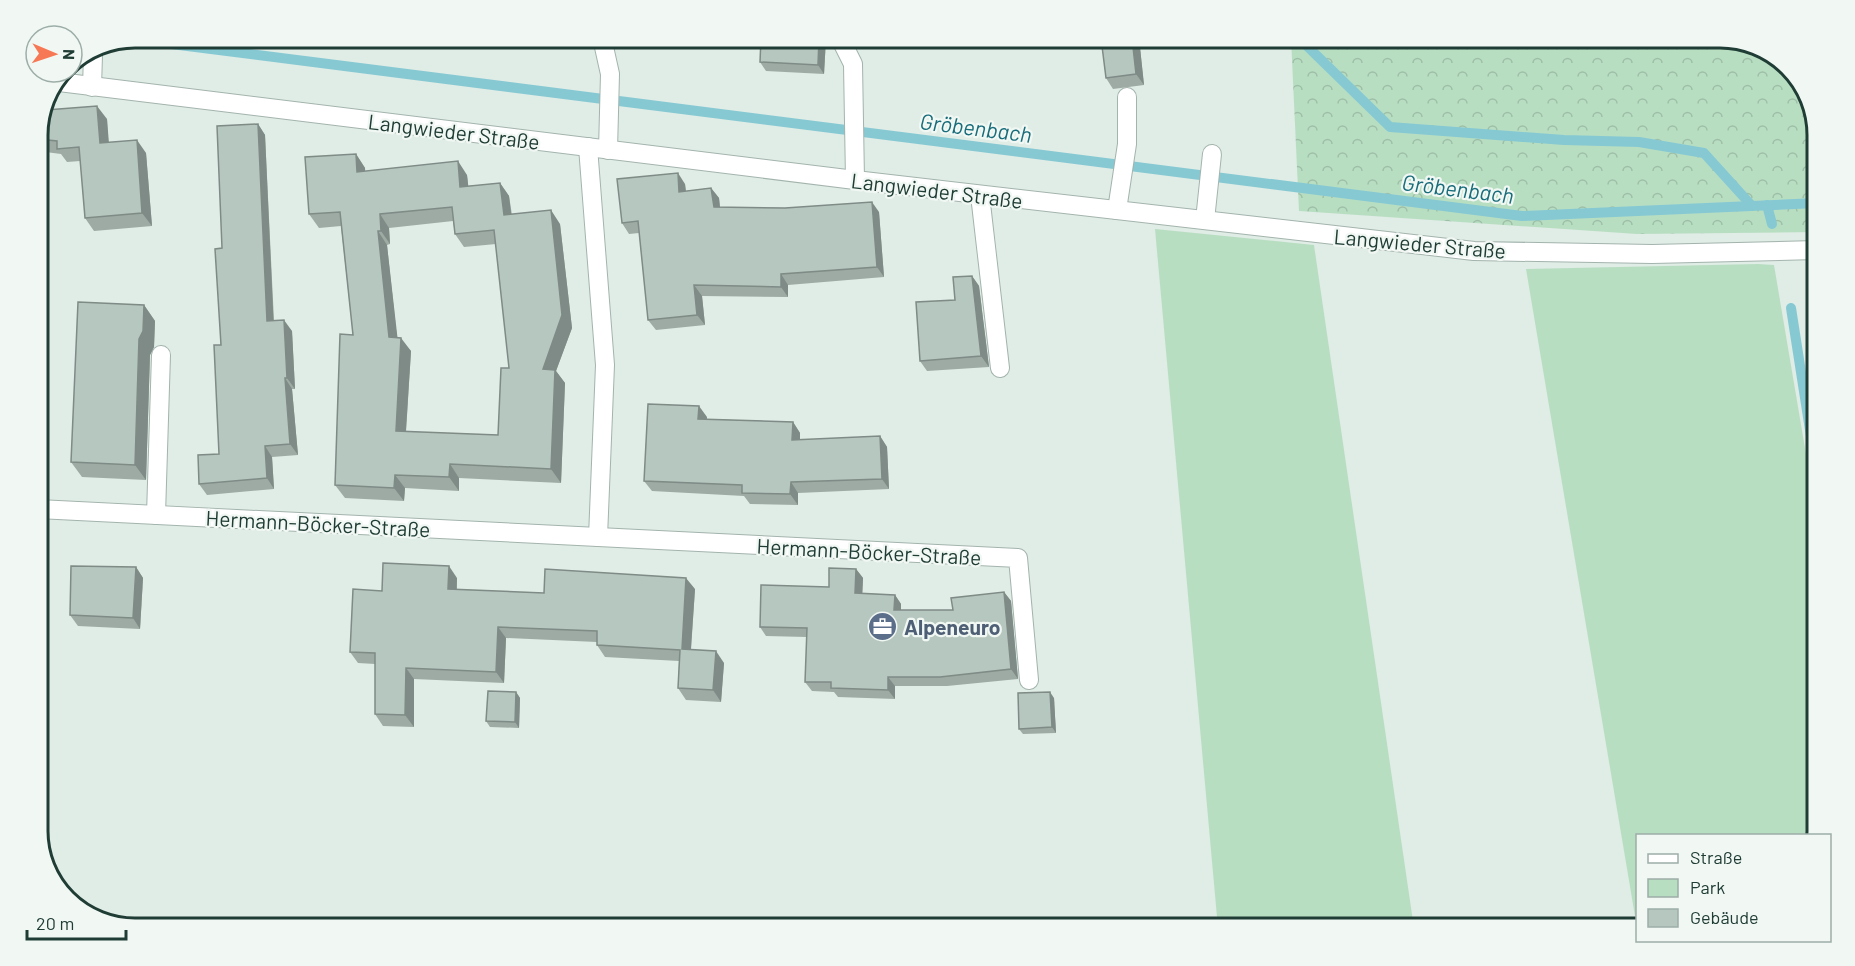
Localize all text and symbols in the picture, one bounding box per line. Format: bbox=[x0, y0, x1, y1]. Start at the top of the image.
north arrow bbox=[24, 24, 84, 84]
text: N bbox=[60, 49, 79, 60]
water label: Gröbenbach bbox=[919, 107, 1033, 147]
street label: Langwieder Straße bbox=[367, 108, 541, 154]
street label: Langwieder Straße bbox=[850, 167, 1024, 213]
water label: Gröbenbach bbox=[1401, 168, 1515, 208]
street label: Langwieder Straße bbox=[1333, 223, 1507, 263]
street label: Hermann-Böcker-Straße bbox=[205, 505, 431, 541]
street label: Hermann-Böcker-Straße bbox=[756, 533, 982, 569]
office icon: Alpeneuro bbox=[867, 610, 899, 642]
place label: Alpeneuro bbox=[904, 614, 1000, 639]
legend bbox=[1636, 834, 1831, 942]
text: Straße bbox=[1690, 846, 1742, 868]
text: Park bbox=[1690, 876, 1725, 898]
scale bar bbox=[27, 903, 126, 941]
text: Gebäude bbox=[1690, 906, 1759, 928]
text: 20 m bbox=[36, 912, 74, 934]

